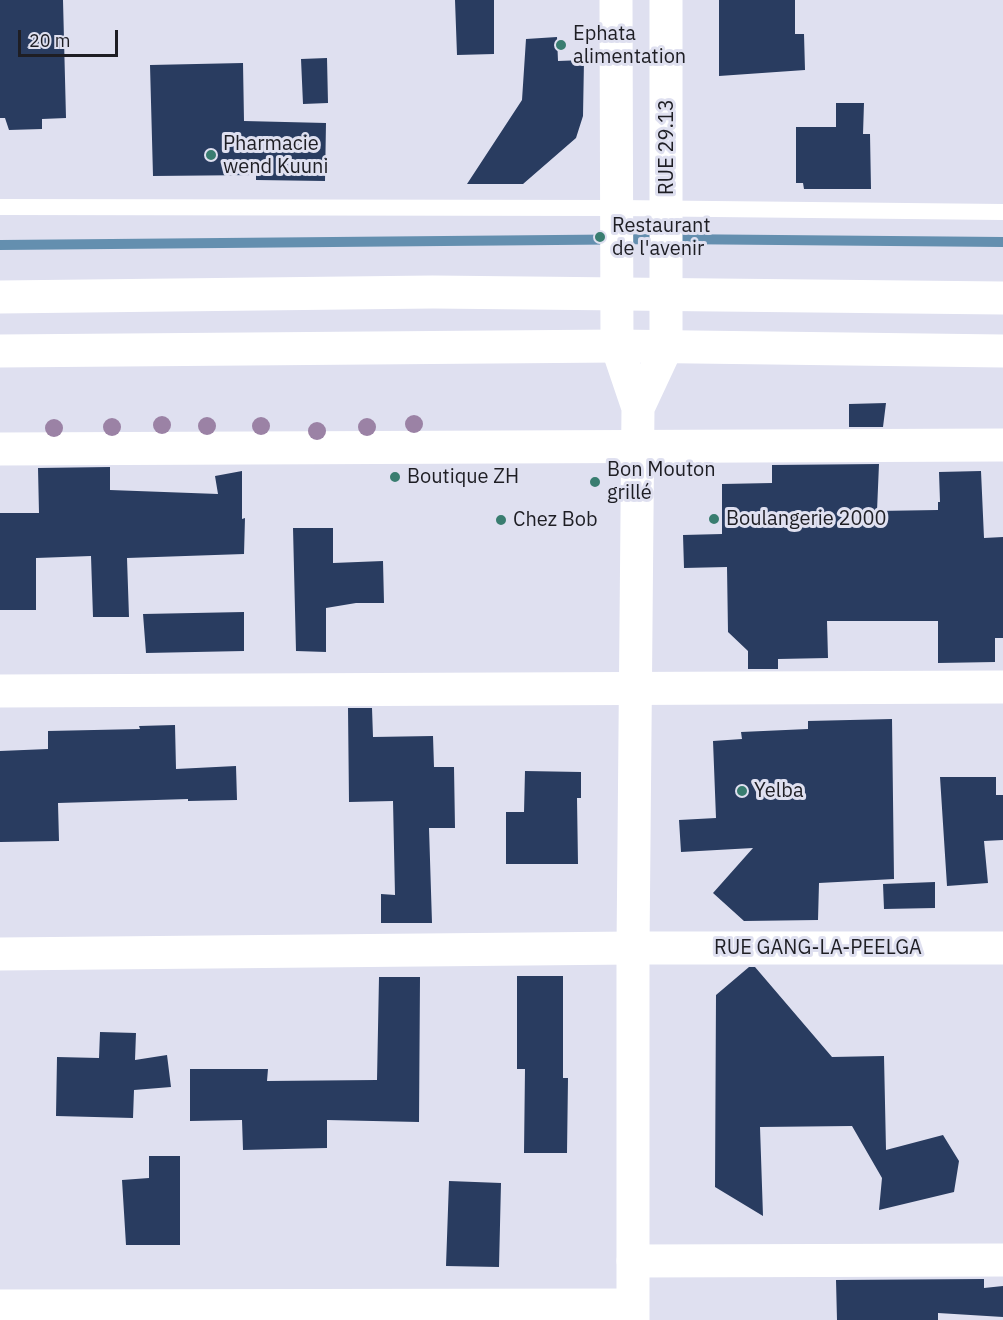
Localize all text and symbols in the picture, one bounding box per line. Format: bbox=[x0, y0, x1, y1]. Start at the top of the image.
scale bar bbox=[21, 18, 122, 56]
place label: Ephata alimentation bbox=[573, 22, 686, 69]
text: 20 m bbox=[29, 29, 71, 52]
marker: Ephata alimentation bbox=[554, 38, 568, 52]
street label: RUE 29.13 bbox=[655, 99, 679, 195]
place label: Pharmacie wend Kuuni bbox=[223, 132, 328, 179]
marker: Pharmacie wend Kuuni bbox=[204, 148, 218, 162]
place label: Restaurant de l'avenir bbox=[612, 214, 710, 261]
marker: Restaurant de l'avenir bbox=[593, 230, 607, 244]
place label: Bon Mouton grillé bbox=[607, 458, 716, 505]
place label: Boutique ZH bbox=[407, 465, 519, 489]
marker: Boutique ZH bbox=[388, 470, 402, 484]
marker: Bon Mouton grillé bbox=[588, 475, 602, 489]
place label: Boulangerie 2000 bbox=[726, 507, 887, 531]
place label: Chez Bob bbox=[513, 508, 598, 532]
marker: Boulangerie 2000 bbox=[707, 512, 721, 526]
marker: Chez Bob bbox=[494, 513, 508, 527]
place label: Yelba bbox=[754, 779, 804, 803]
marker: Yelba bbox=[735, 784, 749, 798]
street label: RUE GANG-LA-PEELGA bbox=[714, 936, 922, 960]

